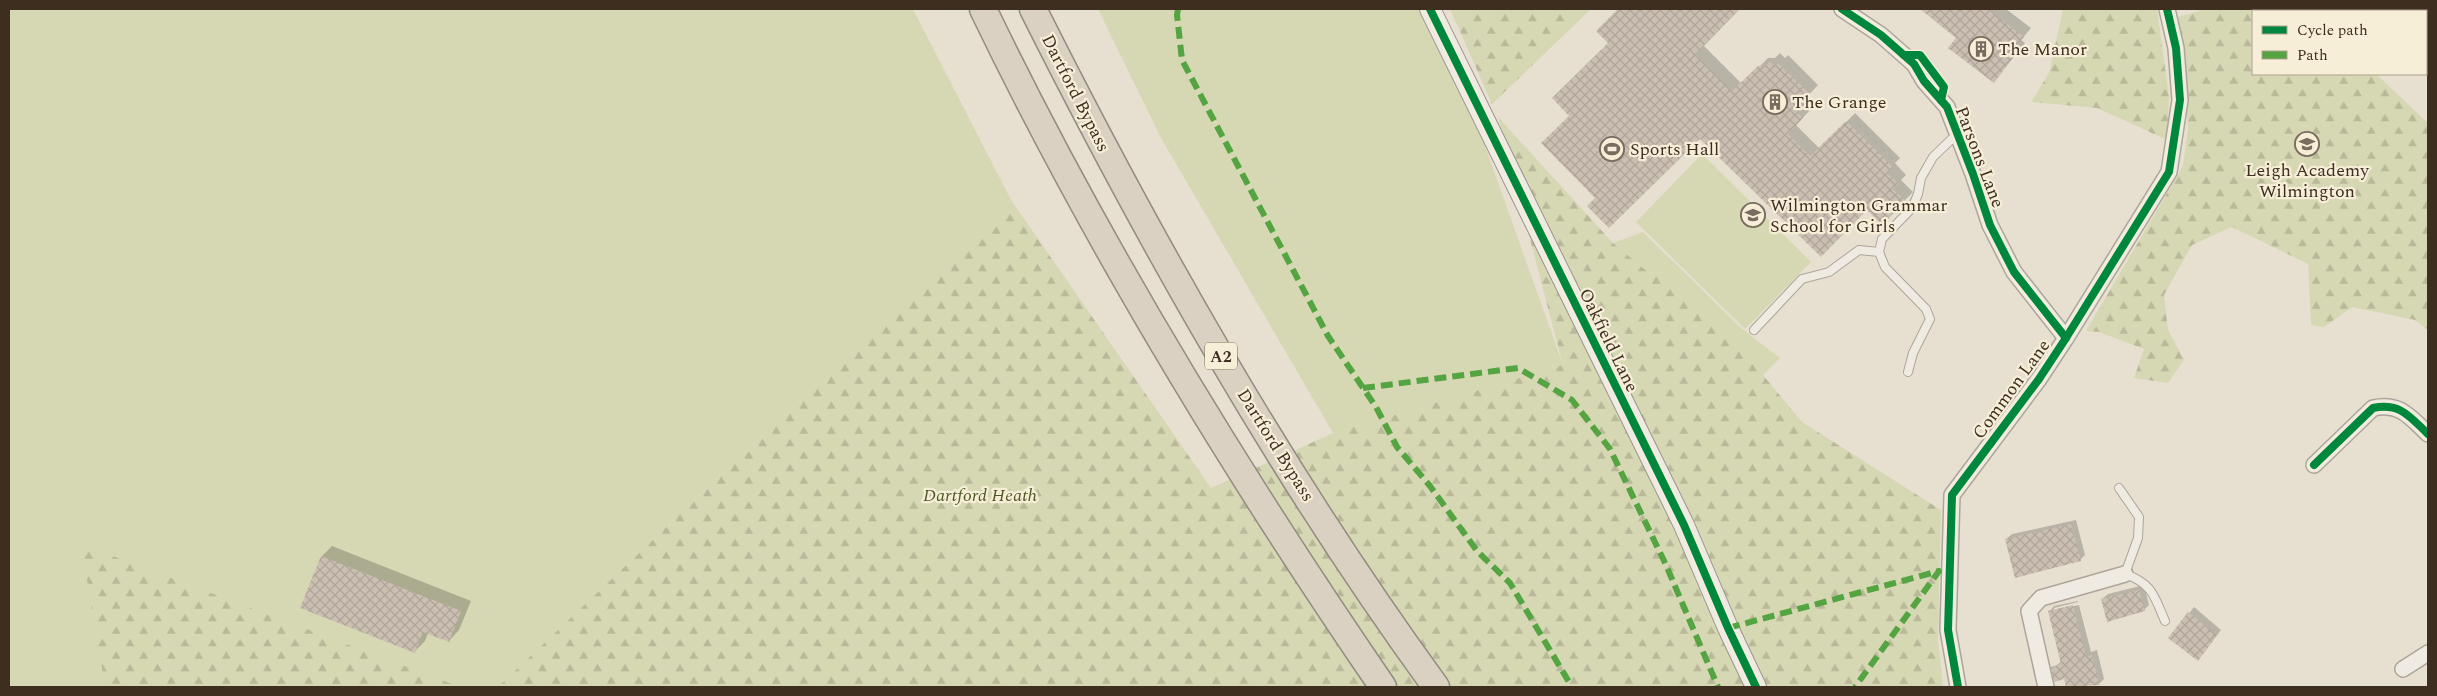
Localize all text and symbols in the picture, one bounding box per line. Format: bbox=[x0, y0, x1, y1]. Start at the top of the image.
legend bbox=[2252, 10, 2427, 75]
text: Cycle path bbox=[2297, 19, 2368, 42]
street label: Dartford Bypass bbox=[1034, 30, 1117, 157]
building icon: The Manor bbox=[1968, 36, 1994, 62]
place label: The Manor bbox=[1998, 36, 2087, 63]
text: Path bbox=[2297, 44, 2328, 67]
building icon: The Grange bbox=[1762, 89, 1788, 115]
place label: The Grange bbox=[1792, 89, 1887, 116]
street label: Parsons Lane bbox=[1948, 103, 2011, 212]
school or university icon: Leigh Academy Wilmington bbox=[2294, 131, 2320, 157]
sports icon: Sports Hall bbox=[1599, 136, 1625, 162]
place label: Sports Hall bbox=[1630, 136, 1719, 163]
place label: Leigh Academy Wilmington bbox=[2245, 157, 2370, 205]
place label: Wilmington Grammar School for Girls bbox=[1770, 192, 1947, 240]
school or university icon: Wilmington Grammar School for Girls bbox=[1740, 202, 1766, 228]
street label: Oakfield Lane bbox=[1572, 284, 1645, 397]
street label: Common Lane bbox=[1966, 334, 2057, 445]
road number: A2 bbox=[1205, 342, 1237, 370]
street label: Dartford Bypass bbox=[1230, 383, 1321, 507]
park label: Dartford Heath bbox=[923, 482, 1037, 509]

